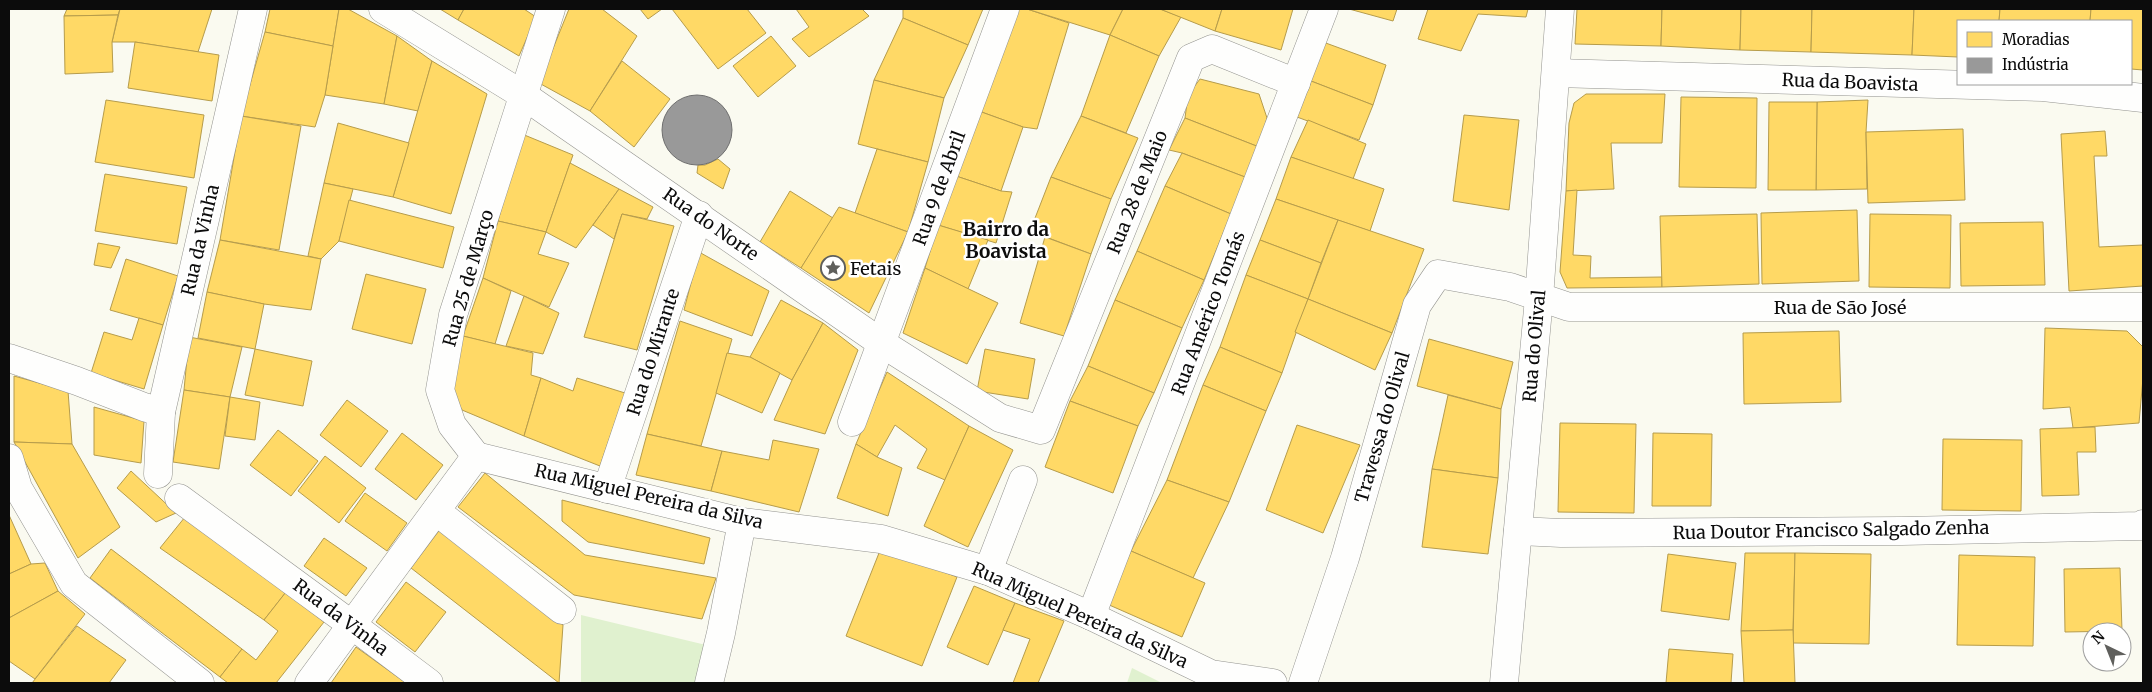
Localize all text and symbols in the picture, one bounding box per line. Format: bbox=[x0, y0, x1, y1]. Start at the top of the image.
legend bbox=[1957, 20, 2132, 85]
text: Moradias bbox=[2002, 30, 2070, 49]
text: Indústria bbox=[2002, 55, 2069, 74]
street label: Rua da Boavista bbox=[1781, 68, 1919, 96]
street label: Rua 9 de Abril bbox=[908, 127, 970, 248]
street label: Rua 28 de Maio bbox=[1102, 127, 1172, 257]
street label: Rua da Vinha bbox=[176, 182, 224, 298]
street label: Rua do Norte bbox=[659, 183, 763, 265]
street label: Rua 25 de Março bbox=[437, 207, 499, 349]
district label: Bairro da Boavista bbox=[963, 217, 1050, 263]
street label: Rua Américo Tomás bbox=[1166, 228, 1250, 398]
place icon: Fetais bbox=[820, 255, 846, 281]
place label: Fetais bbox=[850, 257, 901, 280]
street label: Rua do Mirante bbox=[622, 286, 684, 418]
street label: Rua do Olival bbox=[1518, 288, 1550, 403]
street label: Rua de São José bbox=[1774, 296, 1906, 319]
street label: Travessa do Olival bbox=[1349, 348, 1415, 505]
street label: Rua Miguel Pereira da Silva bbox=[532, 458, 766, 534]
street label: Rua Doutor Francisco Salgado Zenha bbox=[1672, 516, 1990, 544]
street label: Rua Miguel Pereira da Silva bbox=[968, 557, 1192, 673]
street label: Rua da Vinha bbox=[289, 574, 394, 661]
north arrow bbox=[2082, 622, 2132, 672]
text: N bbox=[2088, 627, 2108, 648]

